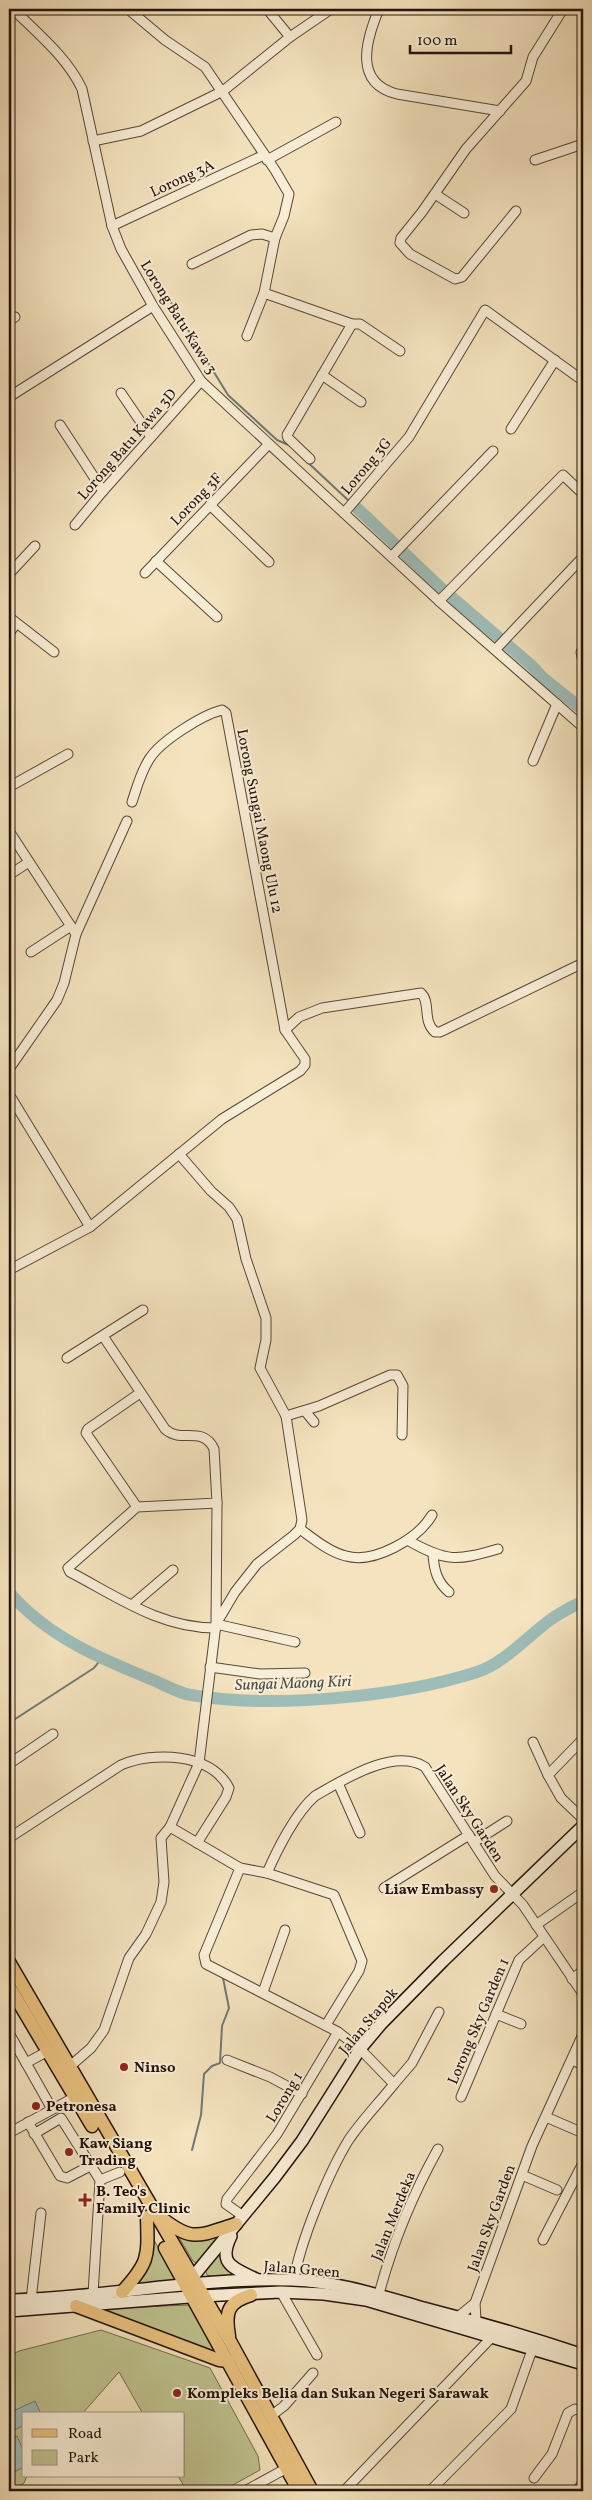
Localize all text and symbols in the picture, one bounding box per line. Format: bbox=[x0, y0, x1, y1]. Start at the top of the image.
scale bar bbox=[410, 22, 511, 54]
text: 100 m bbox=[417, 31, 457, 52]
street label: Lorong 3A bbox=[147, 155, 219, 203]
street label: Lorong Batu Kawa 3 bbox=[134, 257, 221, 379]
street label: Lorong Batu Kawa 3D bbox=[74, 385, 183, 505]
street label: Lorong 3G bbox=[337, 434, 397, 500]
street label: Lorong 3F bbox=[166, 469, 228, 531]
street label: Lorong Sungai Maong Ulu 12 bbox=[230, 727, 287, 915]
water label: Sungai Maong Kiri bbox=[235, 1671, 353, 1697]
street label: Jalan Sky Garden bbox=[429, 1761, 508, 1867]
place label: Liaw Embassy bbox=[384, 1880, 485, 1901]
marker: Liaw Embassy bbox=[488, 1883, 500, 1895]
street label: Lorong Sky Garden 1 bbox=[443, 1955, 516, 2088]
street label: Jalan Stapok bbox=[335, 1984, 404, 2060]
place label: Ninso bbox=[134, 2058, 176, 2079]
marker: Ninso bbox=[118, 2061, 130, 2073]
street label: Lorong 1 bbox=[262, 2068, 309, 2127]
place label: Petronesa bbox=[46, 2097, 117, 2118]
marker: Petronesa bbox=[30, 2100, 42, 2112]
place label: Kaw Siang Trading bbox=[79, 2134, 152, 2172]
marker: Kaw Siang Trading bbox=[63, 2146, 75, 2158]
street label: Jalan Sky Garden bbox=[463, 2162, 522, 2275]
street label: Jalan Merdeka bbox=[367, 2169, 422, 2264]
place label: B. Teo's Family Clinic bbox=[96, 2182, 190, 2220]
marker: B. Teo's Family Clinic bbox=[78, 2193, 92, 2207]
street label: Jalan Green bbox=[263, 2257, 341, 2284]
place label: Kompleks Belia dan Sukan Negeri Sarawak bbox=[187, 2384, 489, 2405]
marker: Kompleks Belia dan Sukan Negeri Sarawak bbox=[171, 2387, 183, 2399]
legend bbox=[22, 2412, 185, 2478]
text: Road bbox=[68, 2424, 102, 2445]
text: Park bbox=[68, 2448, 99, 2469]

